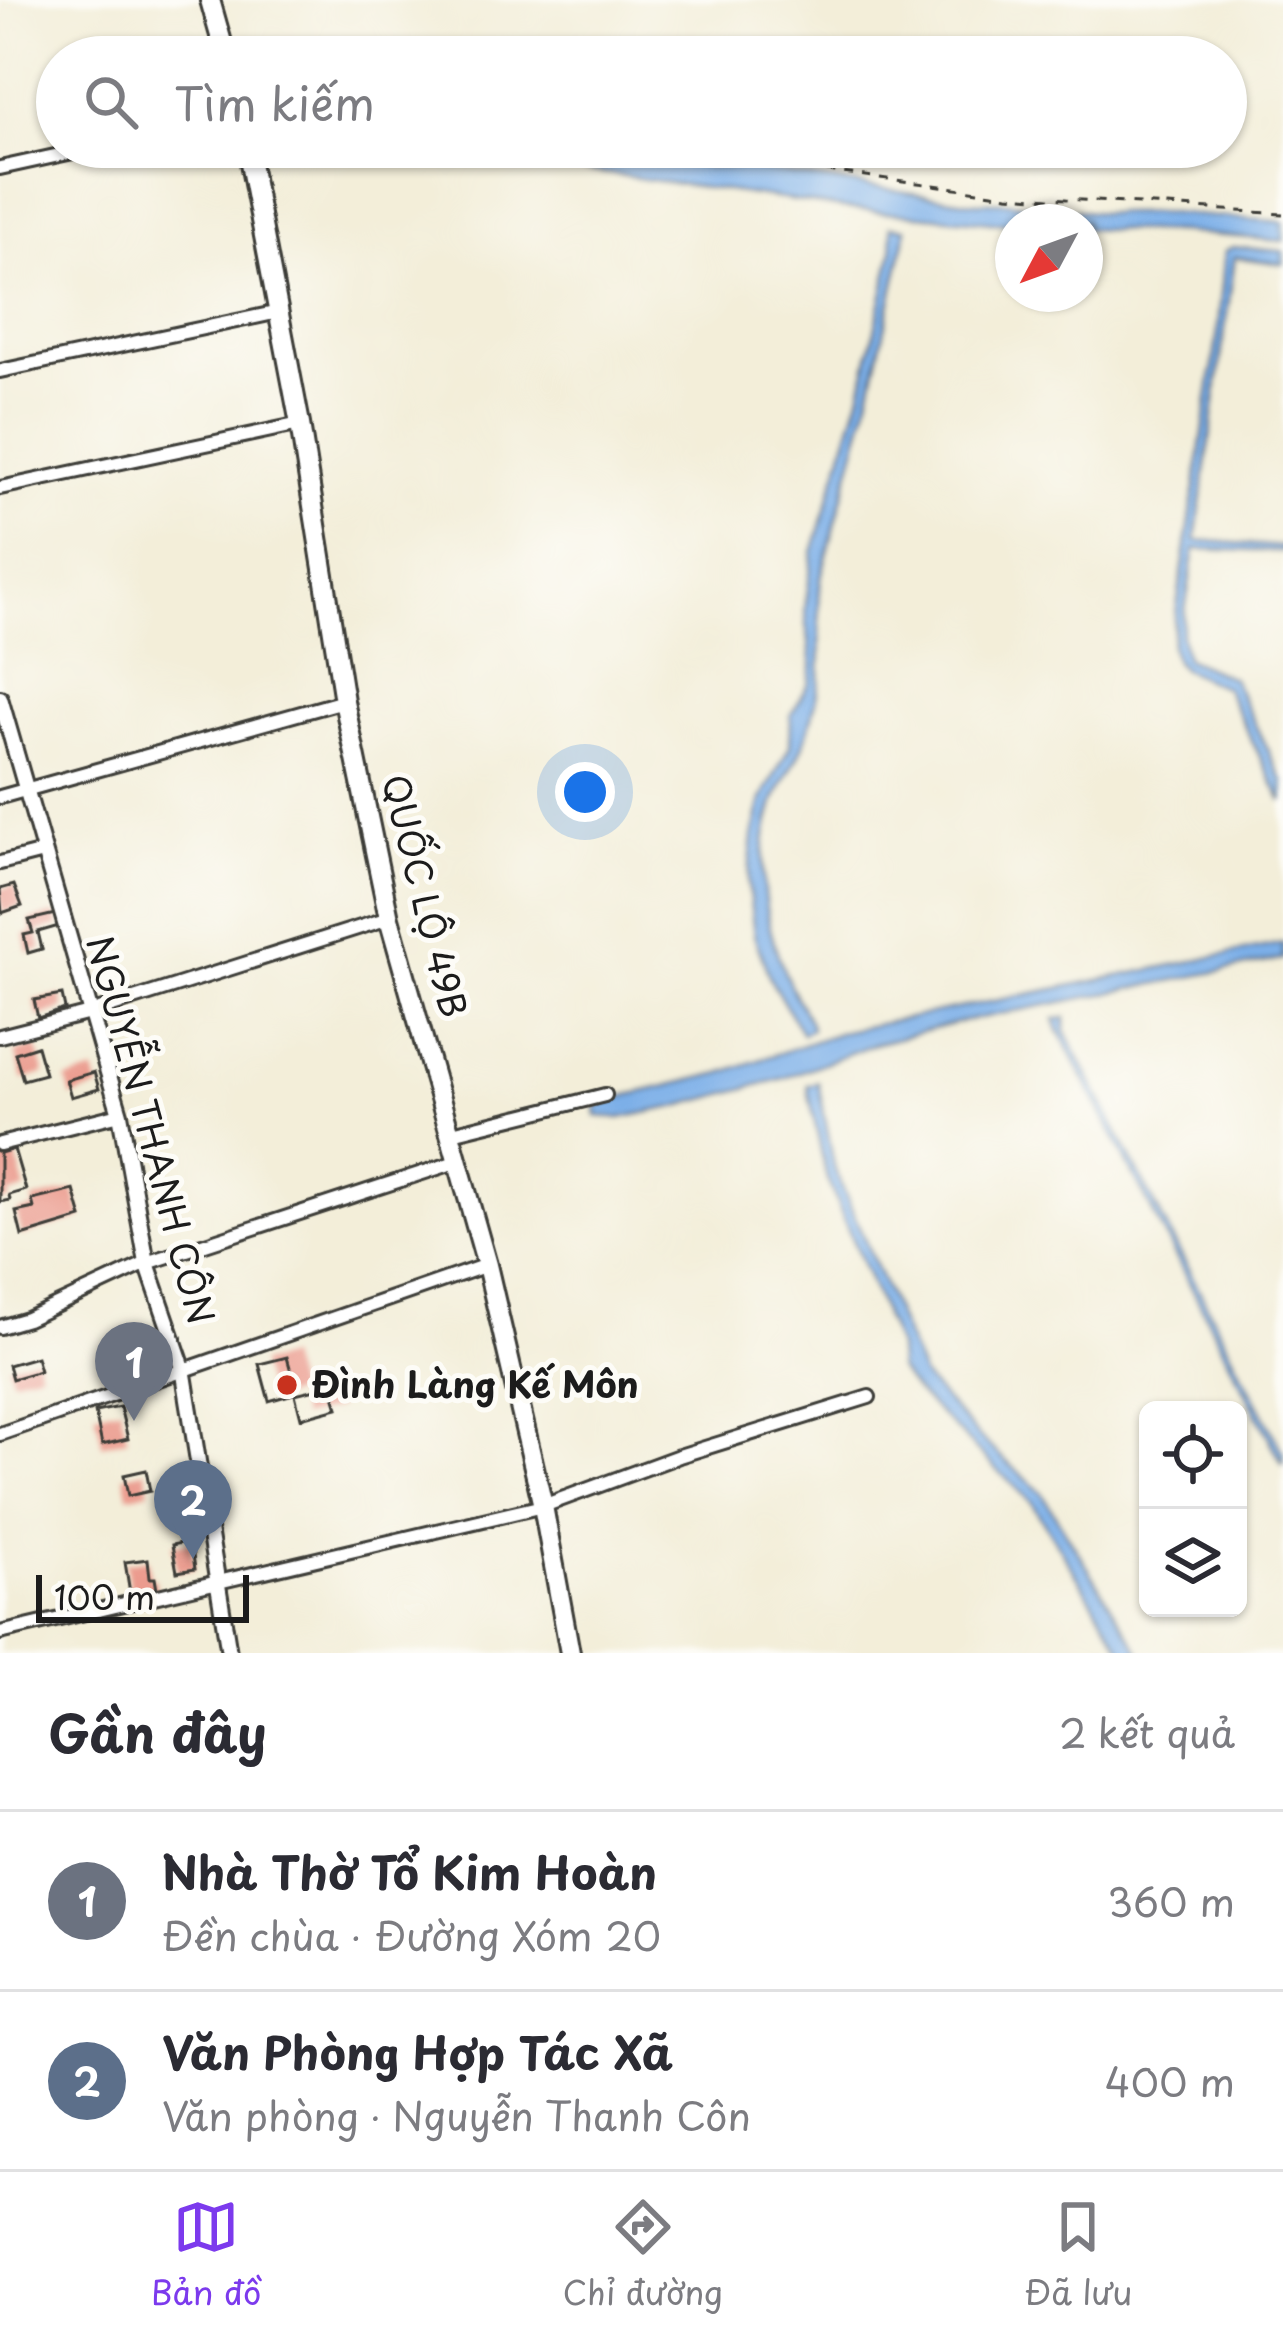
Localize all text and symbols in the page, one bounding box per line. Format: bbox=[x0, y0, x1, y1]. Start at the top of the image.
search box bbox=[36, 36, 1247, 168]
text: Tìm kiếm bbox=[174, 68, 375, 136]
icon: search bbox=[78, 69, 144, 135]
north arrow bbox=[995, 204, 1103, 312]
your location bbox=[555, 762, 615, 822]
street label: QUỐC LỘ 49B bbox=[370, 768, 482, 1023]
street label: NGUYỄN THANH CÔN bbox=[74, 929, 232, 1330]
pin: 1 bbox=[95, 1322, 173, 1421]
place label: Đình Làng Kế Môn bbox=[311, 1356, 639, 1410]
marker: Đình Làng Kế Môn bbox=[274, 1372, 300, 1398]
map controls bbox=[1139, 1401, 1247, 1617]
button: locate bbox=[1139, 1401, 1247, 1509]
pin: 2 bbox=[154, 1460, 232, 1559]
button: layers bbox=[1139, 1509, 1247, 1617]
scale bar bbox=[36, 1569, 249, 1622]
text: 100 m bbox=[54, 1571, 155, 1621]
text: Gần đây bbox=[48, 1693, 267, 1770]
text: 2 kết quả bbox=[1059, 1702, 1235, 1761]
text: Nhà Thờ Tổ Kim Hoàn bbox=[162, 1837, 657, 1905]
text: 1 bbox=[78, 1871, 96, 1930]
text: 360 m bbox=[1107, 1871, 1235, 1930]
text: Đền chùa · Đường Xóm 20 bbox=[162, 1905, 661, 1964]
text: Văn Phòng Hợp Tác Xã bbox=[162, 2017, 673, 2085]
text: 2 bbox=[73, 2051, 101, 2110]
text: 400 m bbox=[1105, 2051, 1235, 2110]
text: Văn phòng · Nguyễn Thanh Côn bbox=[162, 2085, 751, 2144]
tab: Bản đồ bbox=[151, 2194, 261, 2316]
tab: Chỉ đường bbox=[563, 2194, 723, 2316]
tab: Đã lưu bbox=[1024, 2194, 1132, 2316]

